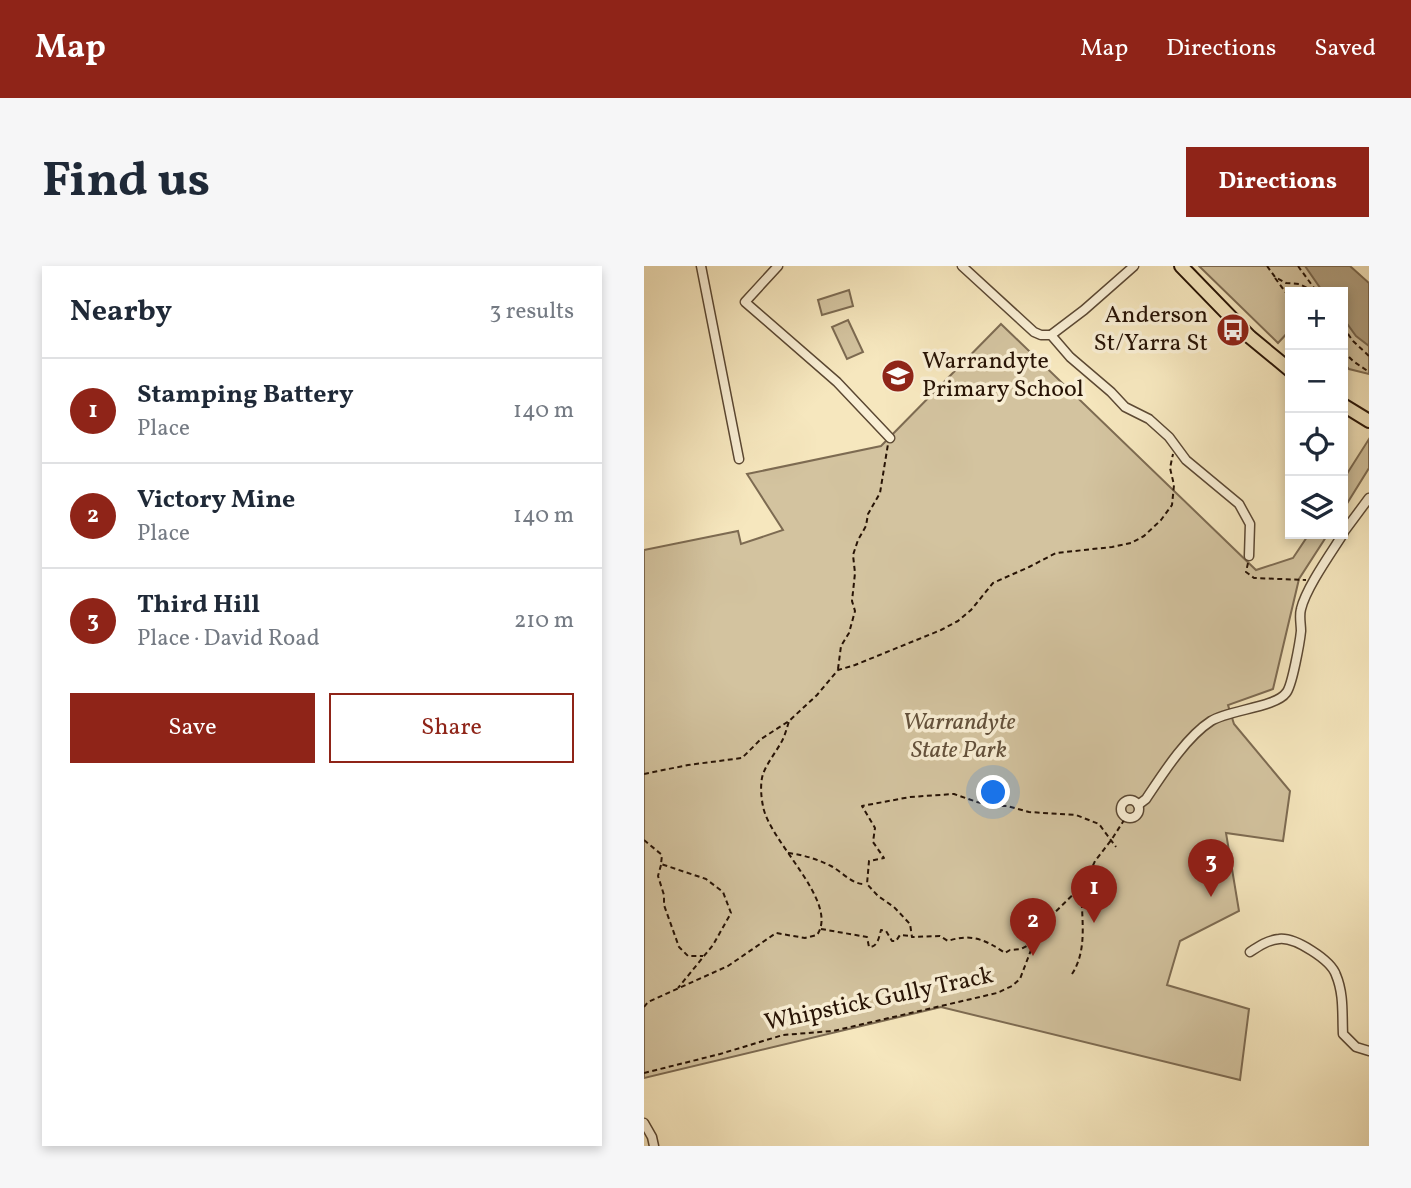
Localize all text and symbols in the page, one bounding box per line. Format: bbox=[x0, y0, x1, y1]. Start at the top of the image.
text: Map bbox=[35, 26, 106, 72]
text: Map bbox=[1080, 32, 1128, 66]
text: Directions bbox=[1166, 32, 1276, 66]
text: Saved bbox=[1314, 32, 1376, 66]
button: Directions bbox=[1186, 147, 1369, 217]
text: Find us bbox=[42, 148, 210, 217]
map controls bbox=[1285, 287, 1348, 539]
button: + bbox=[1285, 287, 1348, 350]
text: Nearby bbox=[70, 291, 172, 333]
text: 3 results bbox=[489, 296, 574, 328]
place label: Anderson St/Yarra St bbox=[1094, 299, 1208, 361]
bus stop icon: Anderson St/Yarra St bbox=[1214, 311, 1252, 349]
place label: Warrandyte Primary School bbox=[922, 345, 1084, 407]
button: − bbox=[1285, 350, 1348, 413]
school or university icon: Warrandyte Primary School bbox=[879, 357, 917, 395]
text: Stamping Battery bbox=[137, 377, 354, 413]
text: 1 bbox=[88, 395, 98, 427]
text: 140 m bbox=[513, 395, 574, 427]
text: Place bbox=[137, 413, 190, 445]
button: locate bbox=[1285, 413, 1348, 476]
button: layers bbox=[1285, 476, 1348, 539]
text: Victory Mine bbox=[137, 482, 295, 518]
text: 2 bbox=[87, 500, 99, 532]
text: 140 m bbox=[513, 500, 574, 532]
text: Place bbox=[137, 518, 190, 550]
text: Third Hill bbox=[137, 587, 260, 623]
text: 3 bbox=[87, 605, 99, 637]
text: 210 m bbox=[514, 605, 574, 637]
text: Place · David Road bbox=[137, 623, 320, 655]
button: Save bbox=[70, 693, 315, 763]
button: Share bbox=[329, 693, 574, 763]
park label: Warrandyte State Park bbox=[903, 706, 1016, 768]
your location bbox=[976, 775, 1010, 809]
pin: 3 bbox=[1188, 839, 1234, 897]
pin: 1 bbox=[1071, 865, 1117, 923]
pin: 2 bbox=[1010, 898, 1056, 956]
street label: Whipstick Gully Track bbox=[761, 959, 997, 1041]

